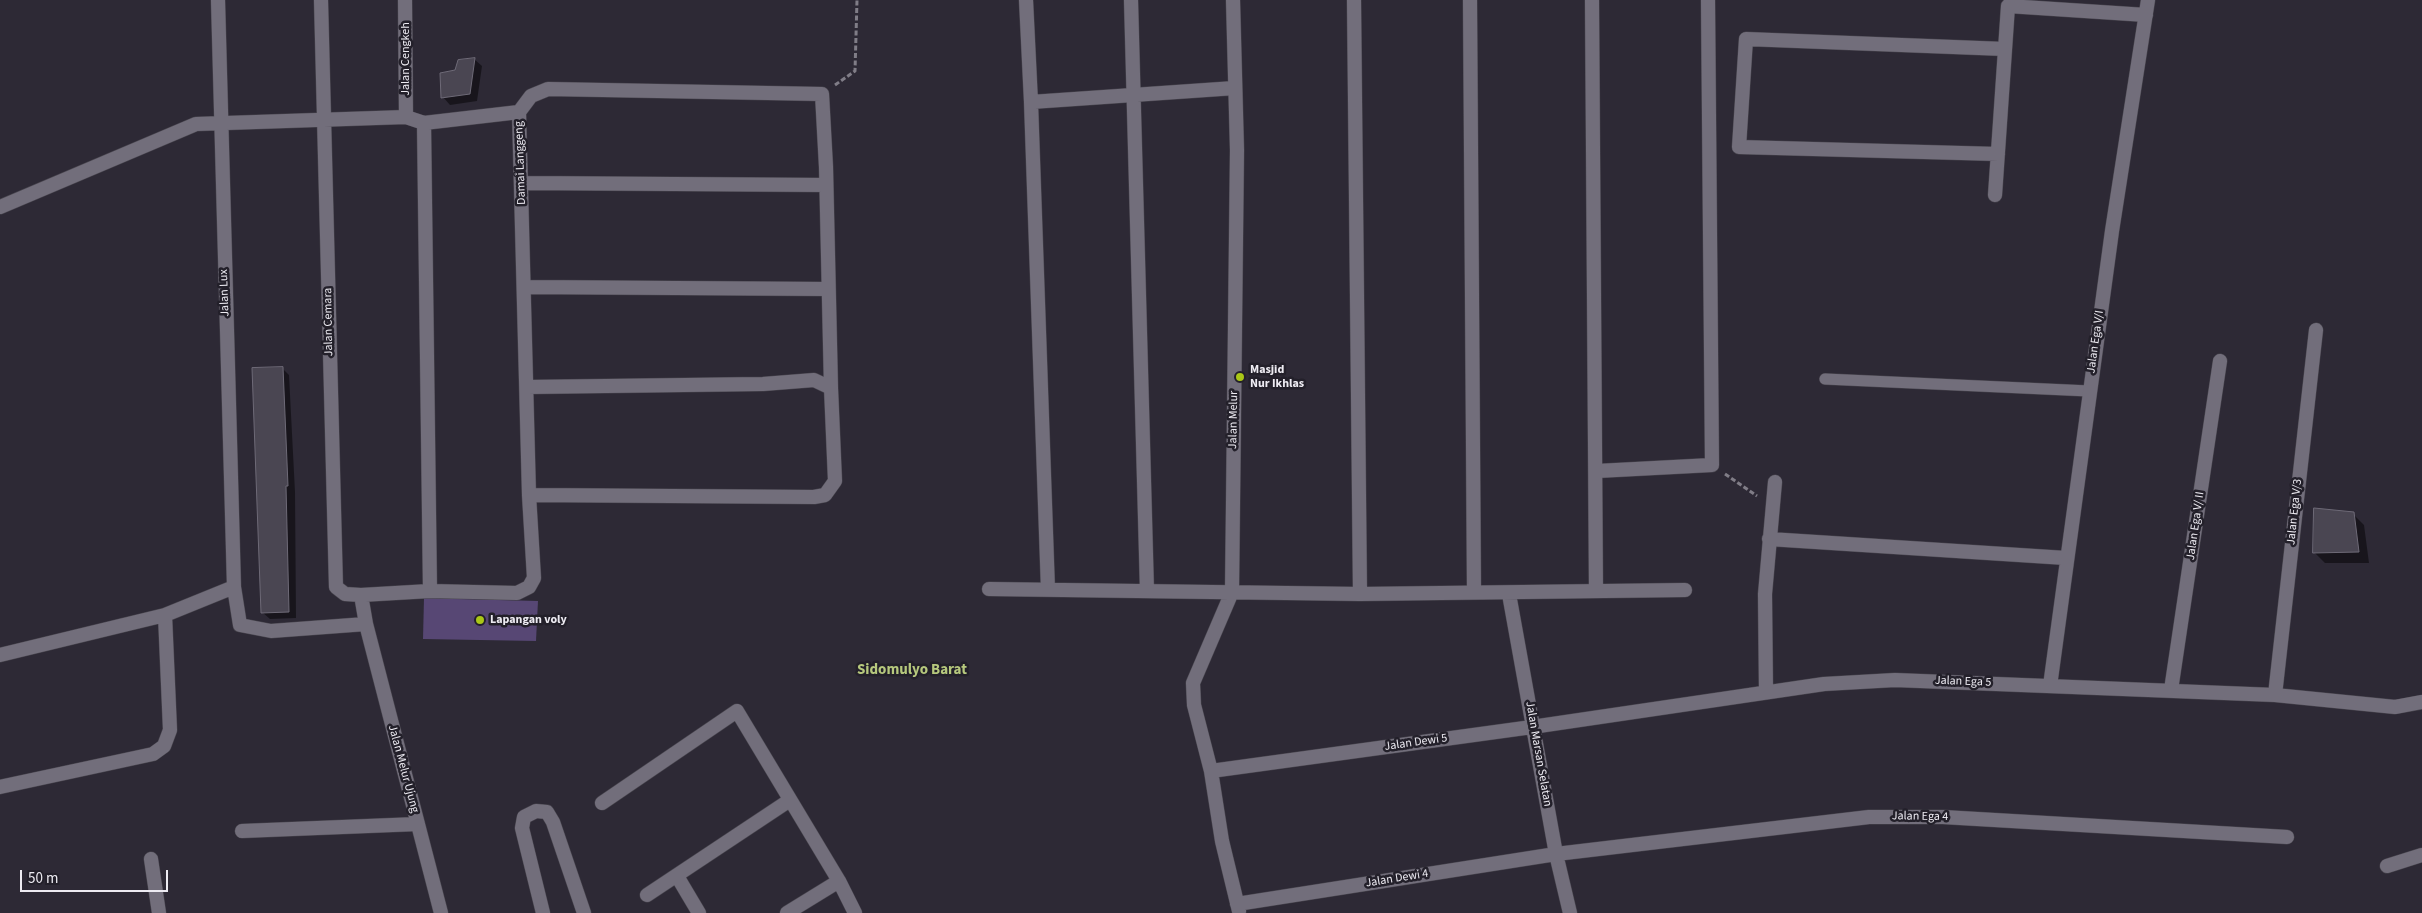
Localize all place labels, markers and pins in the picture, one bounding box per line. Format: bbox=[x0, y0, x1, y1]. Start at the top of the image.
place label: Masjid Nur Ikhlas bbox=[1250, 363, 1304, 391]
marker: Masjid Nur Ikhlas bbox=[1234, 371, 1246, 383]
place label: Lapangan voly bbox=[490, 613, 567, 627]
marker: Lapangan voly bbox=[474, 614, 486, 626]

